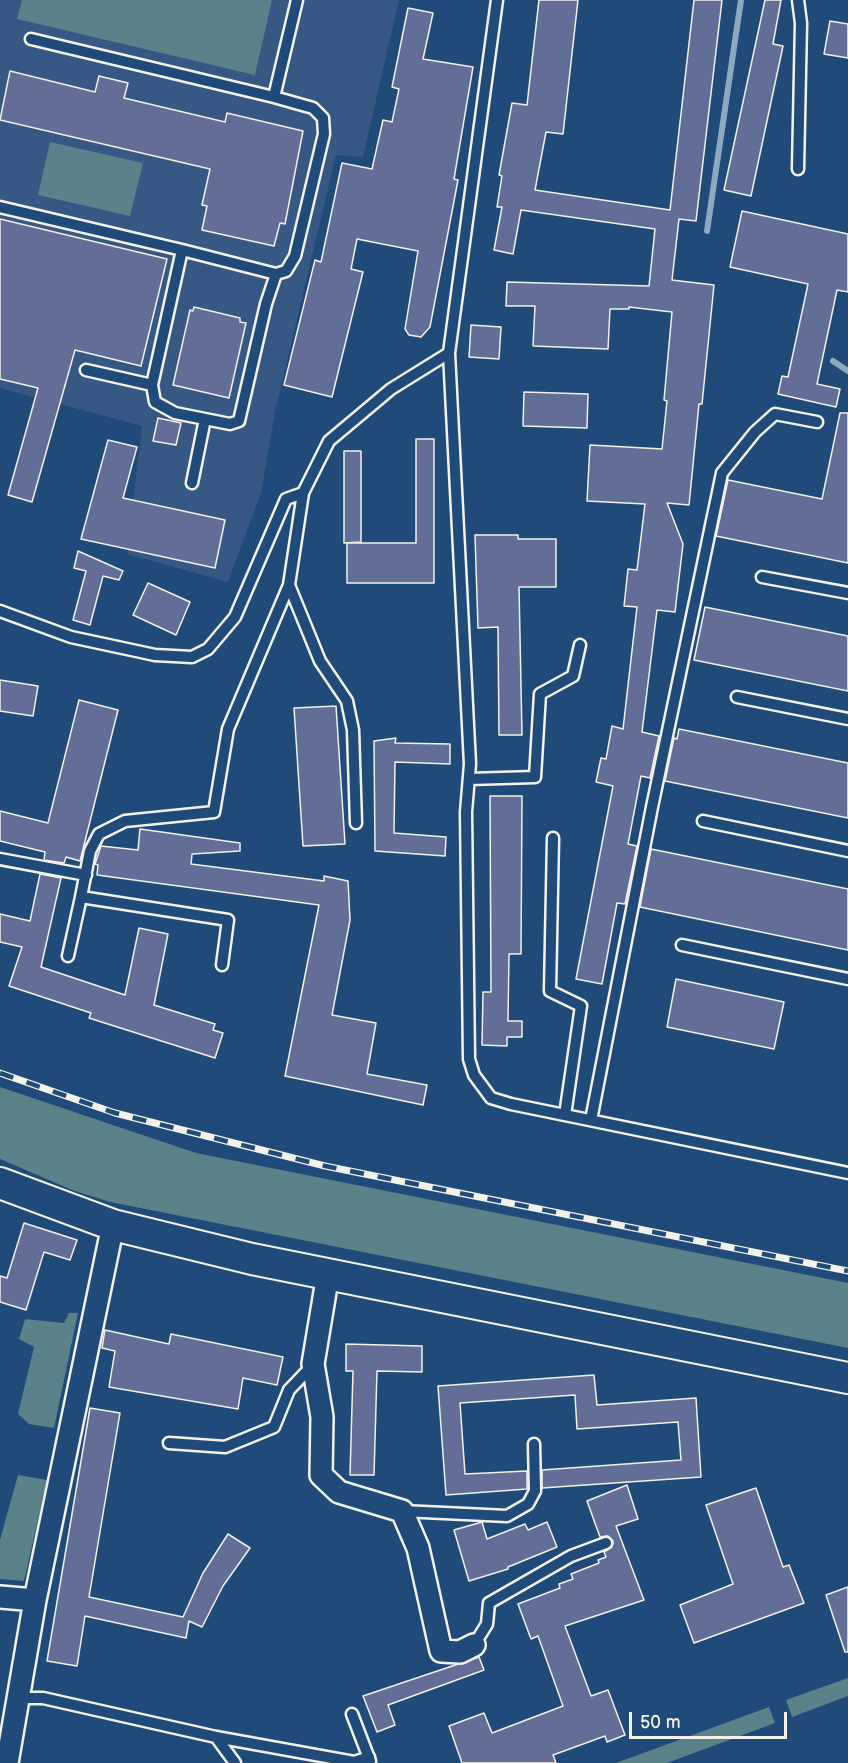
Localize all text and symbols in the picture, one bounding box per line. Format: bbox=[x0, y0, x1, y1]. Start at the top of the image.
scale bar bbox=[632, 1700, 790, 1738]
text: 50 m bbox=[640, 1712, 681, 1733]

